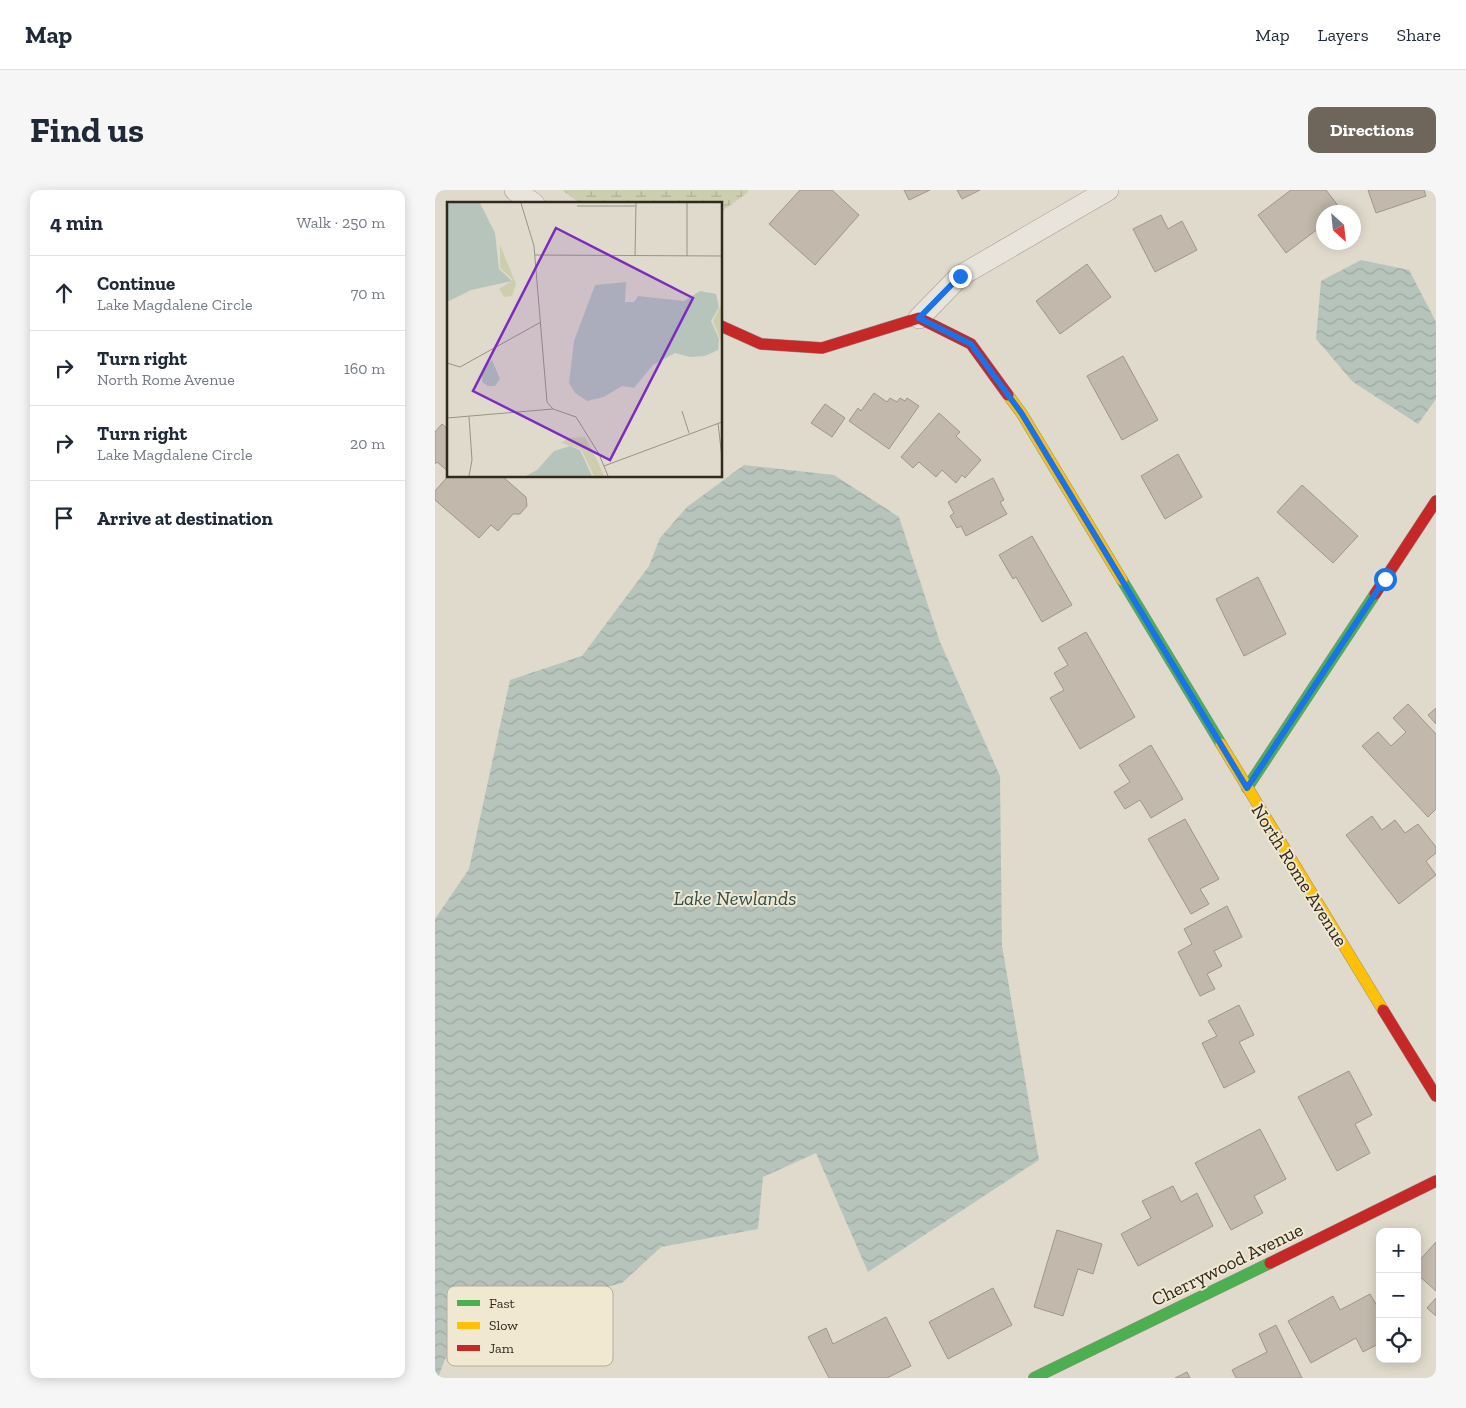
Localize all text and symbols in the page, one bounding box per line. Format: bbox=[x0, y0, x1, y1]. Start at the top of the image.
text: Map bbox=[25, 20, 72, 49]
text: Map bbox=[1255, 24, 1290, 46]
text: Layers bbox=[1318, 24, 1369, 46]
text: Share bbox=[1397, 24, 1441, 46]
button: Directions bbox=[1308, 107, 1436, 153]
text: Find us bbox=[30, 109, 144, 151]
inset map bbox=[447, 202, 723, 478]
north arrow bbox=[1316, 205, 1361, 250]
text: 4 min bbox=[50, 210, 103, 235]
text: Walk · 250 m bbox=[297, 213, 385, 232]
route end bbox=[949, 265, 972, 288]
text: Continue bbox=[97, 272, 175, 295]
icon: ahead bbox=[50, 279, 78, 307]
text: 70 m bbox=[351, 284, 385, 303]
text: Lake Magdalene Circle bbox=[97, 295, 252, 314]
text: Turn right bbox=[97, 347, 187, 370]
icon: right bbox=[50, 354, 78, 382]
text: 160 m bbox=[344, 359, 385, 378]
text: North Rome Avenue bbox=[97, 370, 235, 389]
text: Turn right bbox=[97, 422, 187, 445]
icon: right bbox=[50, 429, 78, 457]
text: 20 m bbox=[350, 434, 385, 453]
text: Lake Magdalene Circle bbox=[97, 445, 252, 464]
icon: arrive bbox=[50, 504, 78, 532]
text: Arrive at destination bbox=[97, 507, 273, 530]
route start bbox=[1374, 568, 1397, 591]
street label: North Rome Avenue bbox=[1246, 800, 1353, 951]
water label: Lake Newlands bbox=[673, 886, 797, 910]
street label: Cherrywood Avenue bbox=[1148, 1218, 1307, 1311]
map controls bbox=[1376, 1228, 1421, 1363]
button: + bbox=[1376, 1228, 1421, 1273]
button: − bbox=[1376, 1273, 1421, 1318]
legend bbox=[447, 1286, 613, 1366]
text: Fast bbox=[489, 1295, 516, 1312]
text: Slow bbox=[489, 1317, 518, 1334]
button: locate bbox=[1376, 1318, 1421, 1363]
text: Jam bbox=[489, 1340, 514, 1357]

